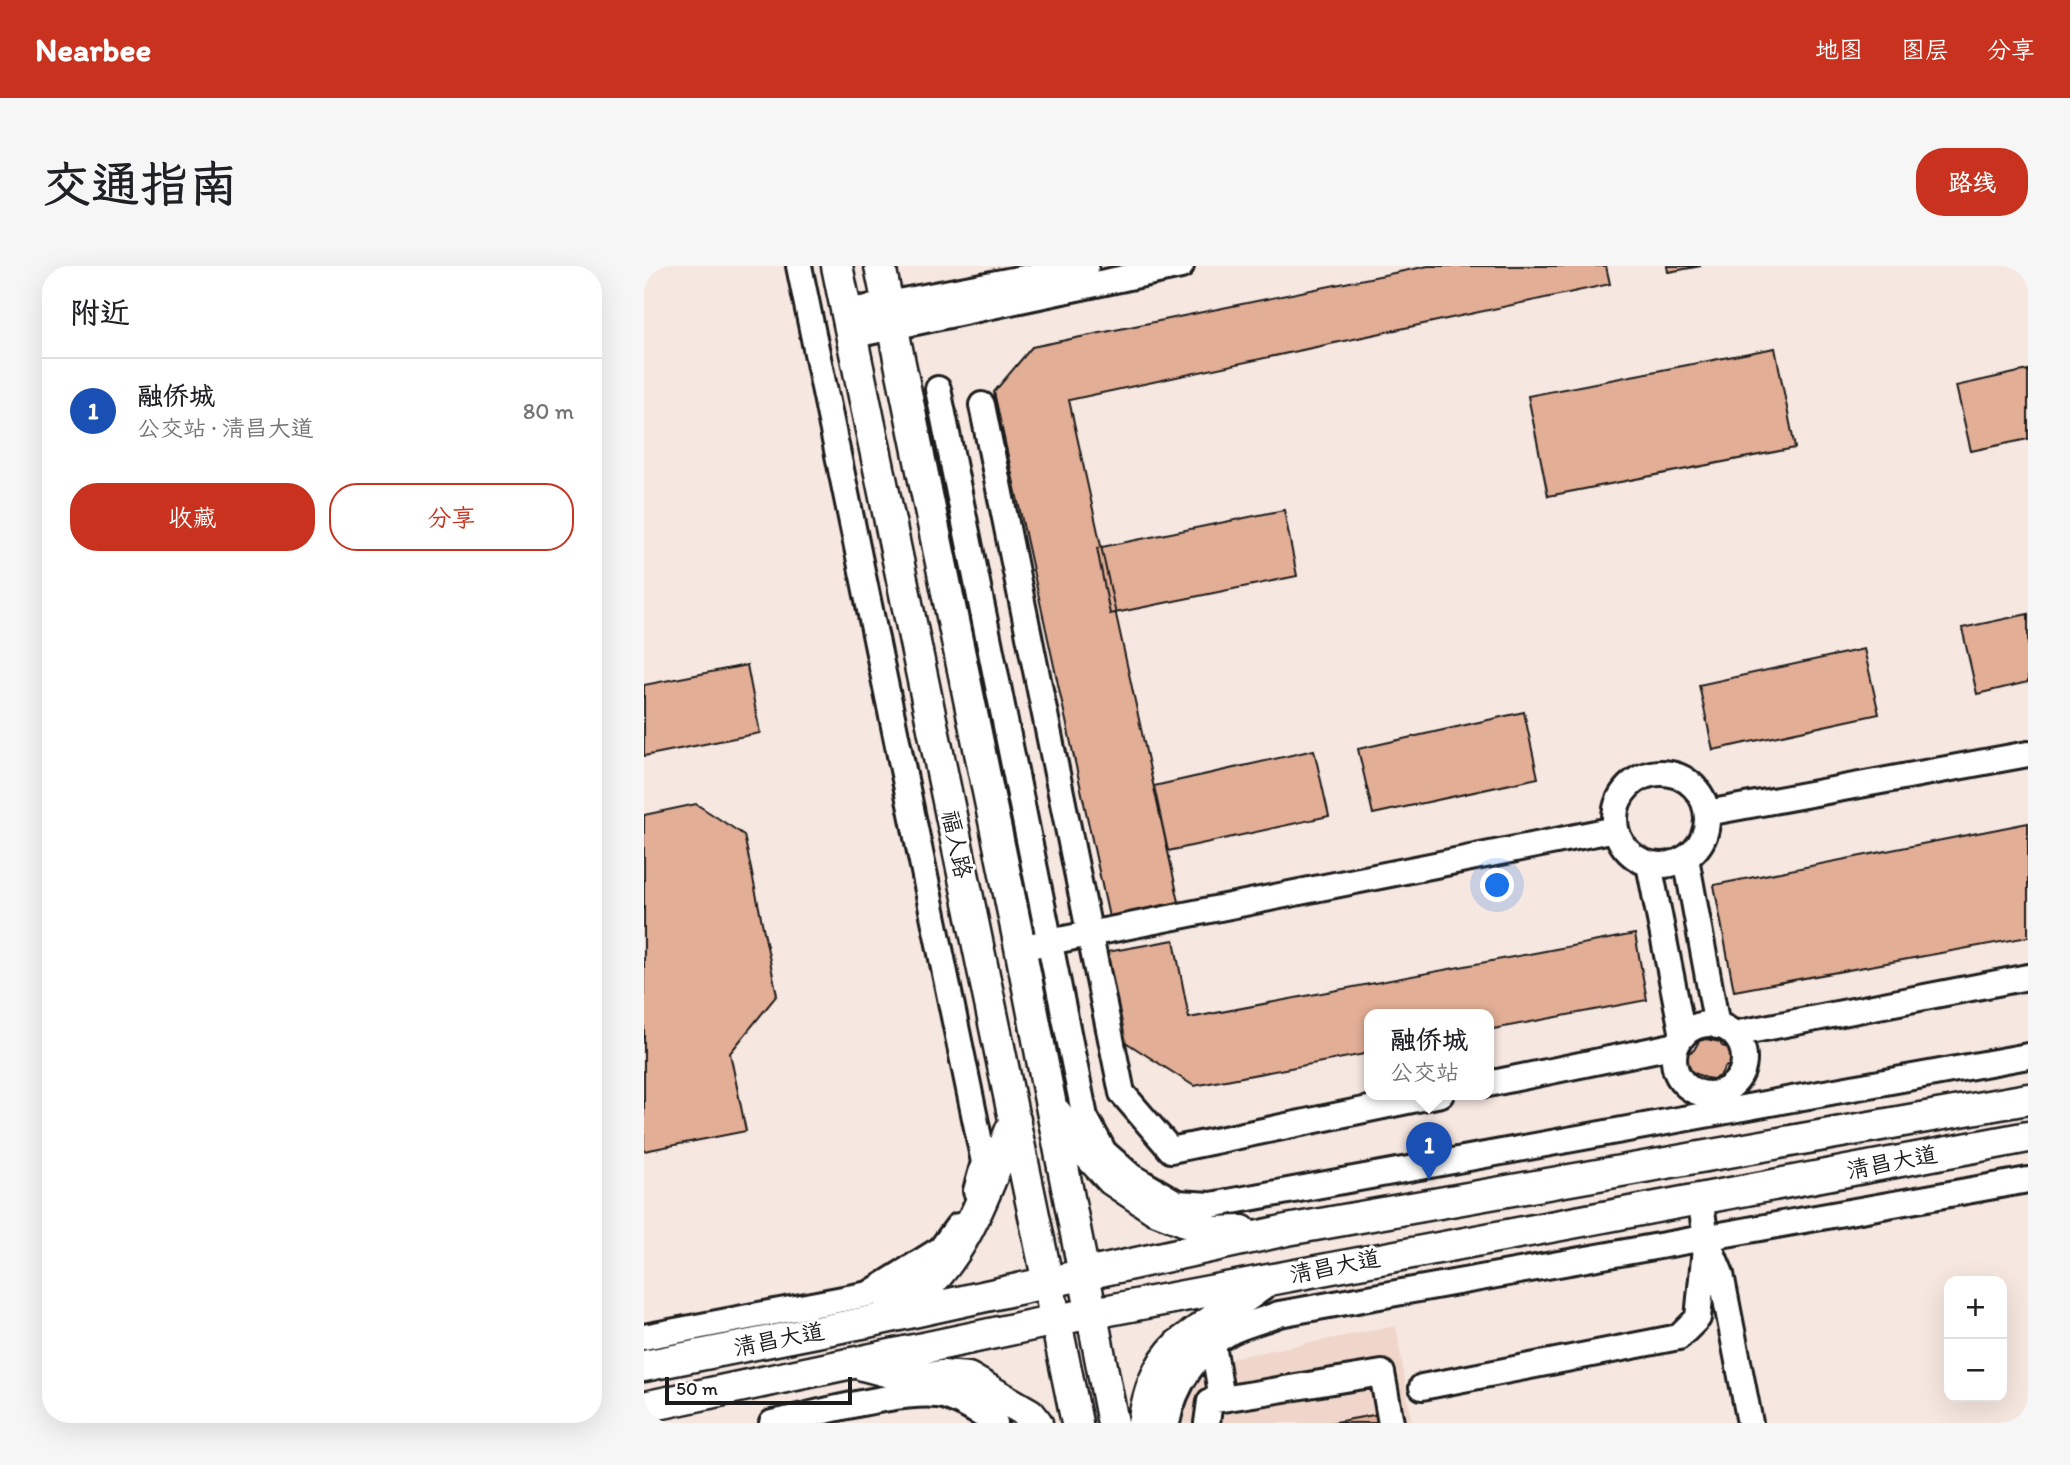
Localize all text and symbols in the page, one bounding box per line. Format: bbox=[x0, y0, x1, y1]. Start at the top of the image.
text: Nearbee bbox=[35, 30, 151, 69]
text: 地图 bbox=[1815, 35, 1863, 64]
text: 图层 bbox=[1901, 35, 1949, 64]
text: 分享 bbox=[1987, 35, 2035, 64]
button: 路线 bbox=[1916, 148, 2028, 216]
text: 交通指南 bbox=[42, 154, 238, 213]
text: 附近 bbox=[70, 294, 130, 331]
text: 融侨城 bbox=[137, 380, 215, 412]
text: 1 bbox=[88, 397, 98, 425]
text: 80 m bbox=[523, 397, 574, 425]
text: 公交站 · 清昌大道 bbox=[137, 414, 314, 442]
button: 收藏 bbox=[70, 483, 315, 551]
button: 分享 bbox=[329, 483, 574, 551]
street label: 福人路 bbox=[936, 807, 978, 881]
your location bbox=[1480, 868, 1514, 902]
popup bbox=[1364, 1009, 1494, 1100]
text: 融侨城 bbox=[1390, 1024, 1468, 1056]
text: 公交站 bbox=[1390, 1058, 1459, 1086]
pin: 1 bbox=[1406, 1122, 1452, 1180]
street label: 清昌大道 bbox=[1844, 1139, 1940, 1185]
street label: 清昌大道 bbox=[1287, 1243, 1383, 1289]
map controls bbox=[1944, 1276, 2007, 1402]
button: + bbox=[1944, 1276, 2007, 1339]
street label: 清昌大道 bbox=[731, 1316, 827, 1362]
button: − bbox=[1944, 1339, 2007, 1402]
scale bar bbox=[665, 1374, 852, 1406]
text: 50 m bbox=[676, 1377, 718, 1400]

